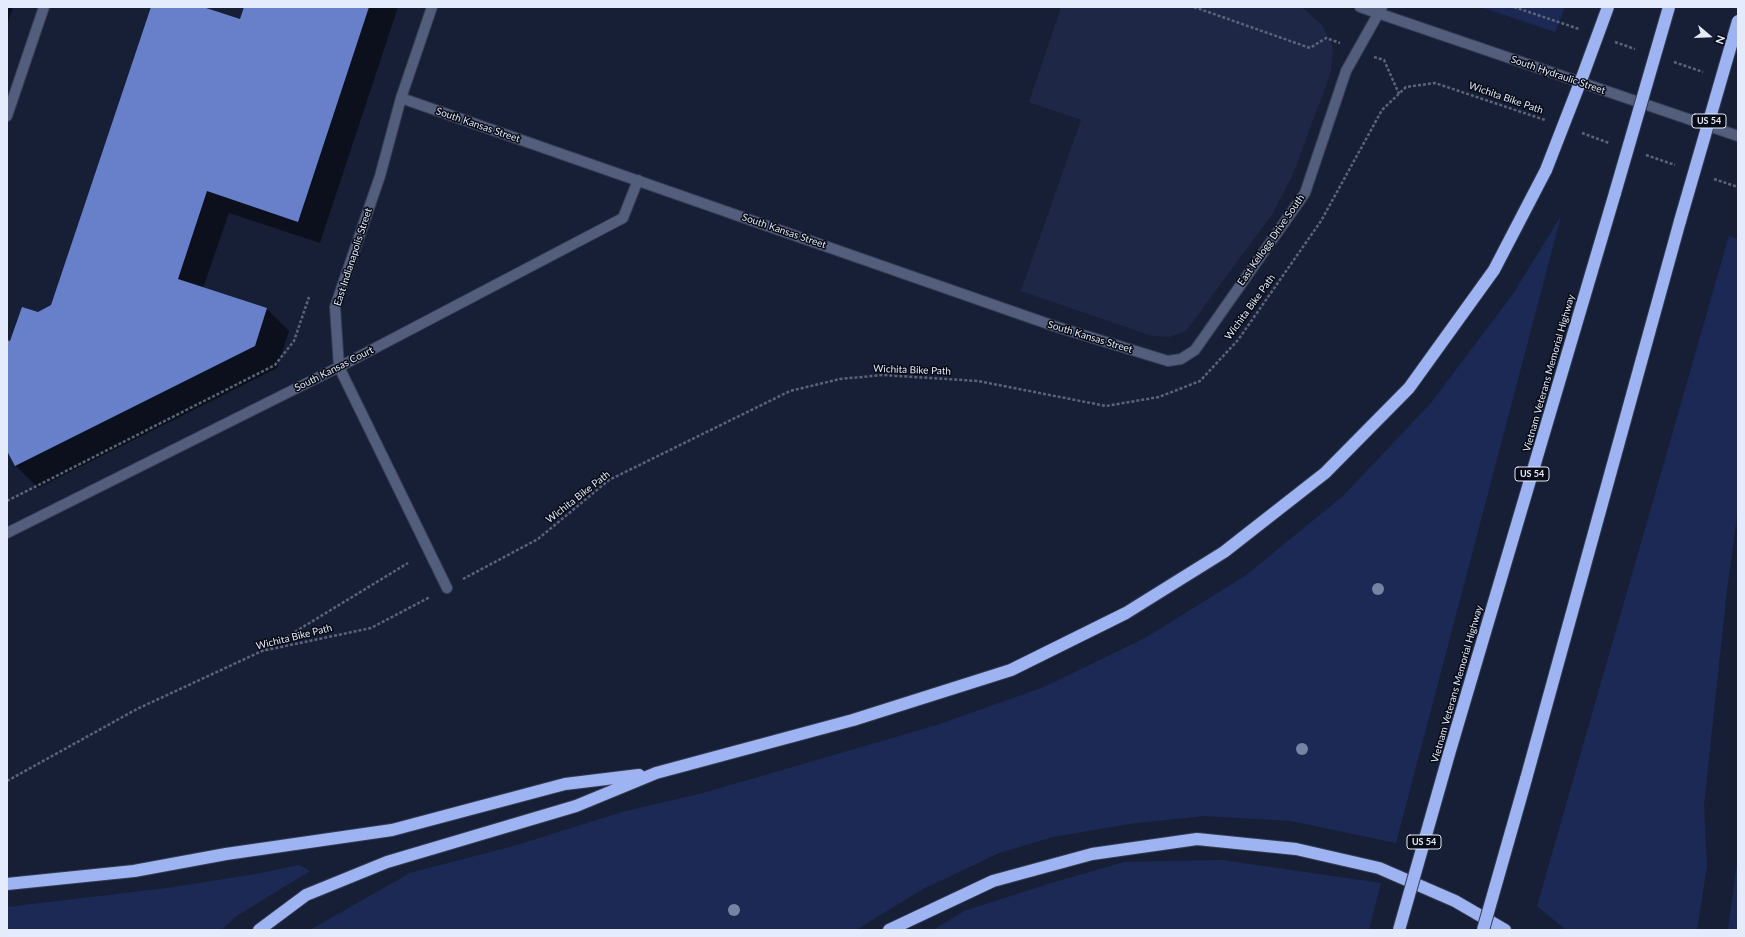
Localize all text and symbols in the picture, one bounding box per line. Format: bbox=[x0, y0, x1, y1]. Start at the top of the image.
north arrow bbox=[1689, 16, 1729, 56]
text: N bbox=[1713, 34, 1728, 46]
street label: South Hydraulic Street bbox=[1509, 53, 1607, 97]
street label: Wichita Bike Path bbox=[1467, 80, 1545, 116]
street label: South Kansas Street bbox=[434, 105, 522, 145]
road number: US 54 bbox=[1692, 114, 1726, 128]
street label: East Kellogg Drive South bbox=[1235, 192, 1307, 288]
street label: East Indianapolis Street bbox=[331, 207, 375, 307]
street label: South Kansas Street bbox=[740, 211, 828, 251]
street label: Wichita Bike Path bbox=[1222, 272, 1278, 342]
street label: Vietnam Veterans Memorial Highway bbox=[1521, 293, 1577, 453]
street label: South Kansas Street bbox=[1046, 318, 1134, 356]
street label: South Kansas Court bbox=[293, 344, 375, 394]
street label: Wichita Bike Path bbox=[873, 363, 951, 377]
road number: US 54 bbox=[1515, 467, 1549, 481]
street label: Wichita Bike Path bbox=[544, 468, 612, 526]
street label: Vietnam Veterans Memorial Highway bbox=[1429, 604, 1485, 764]
street label: Wichita Bike Path bbox=[255, 622, 333, 652]
road number: US 54 bbox=[1407, 835, 1441, 849]

